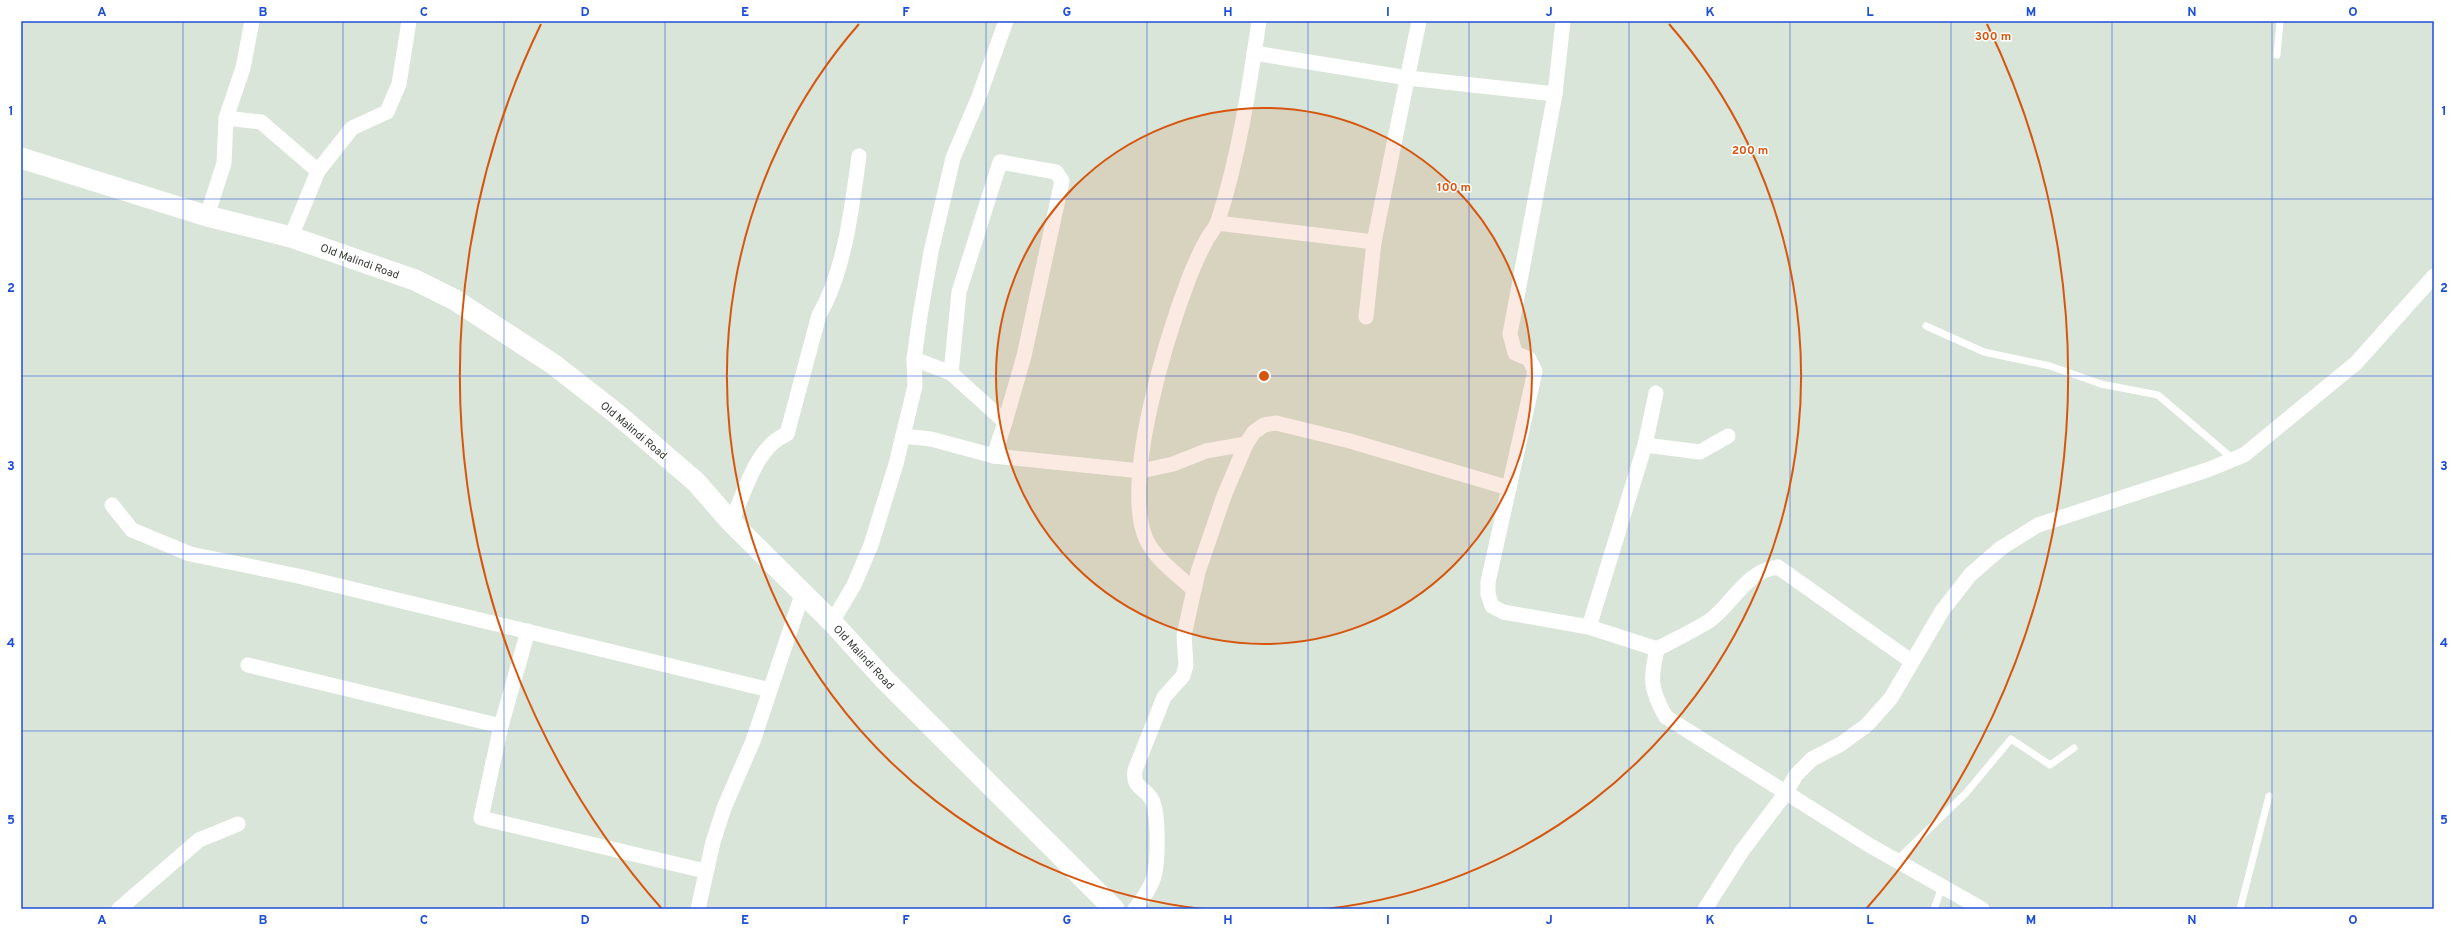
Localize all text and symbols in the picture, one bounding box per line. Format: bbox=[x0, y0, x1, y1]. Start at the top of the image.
text: A bbox=[97, 5, 107, 21]
text: B bbox=[259, 5, 268, 21]
text: C bbox=[420, 5, 428, 21]
text: D bbox=[580, 5, 590, 21]
text: E bbox=[741, 5, 749, 21]
text: F bbox=[902, 5, 910, 21]
text: G bbox=[1063, 5, 1072, 21]
text: H bbox=[1223, 5, 1233, 21]
text: I bbox=[1386, 5, 1390, 21]
text: J bbox=[1545, 5, 1553, 21]
text: K bbox=[1705, 5, 1715, 21]
text: L bbox=[1866, 5, 1874, 21]
text: M bbox=[2026, 5, 2036, 21]
text: N bbox=[2187, 5, 2197, 21]
text: O bbox=[2348, 5, 2358, 21]
text: 300 m bbox=[1975, 29, 2011, 45]
text: 1 bbox=[8, 104, 14, 120]
text: 1 bbox=[2441, 104, 2447, 120]
text: 200 m bbox=[1732, 143, 1768, 159]
text: 100 m bbox=[1437, 180, 1471, 196]
street label: Old Malindi Road bbox=[318, 241, 401, 283]
text: 2 bbox=[7, 281, 15, 297]
text: 2 bbox=[2440, 281, 2448, 297]
centre of rings bbox=[1257, 369, 1271, 383]
street label: Old Malindi Road bbox=[597, 399, 670, 463]
text: 3 bbox=[7, 459, 15, 475]
text: 3 bbox=[2440, 459, 2448, 475]
street label: Old Malindi Road bbox=[830, 623, 897, 693]
text: 4 bbox=[7, 636, 15, 652]
text: 4 bbox=[2440, 636, 2448, 652]
text: 5 bbox=[7, 813, 15, 829]
text: 5 bbox=[2440, 813, 2448, 829]
text: A bbox=[97, 913, 107, 929]
text: B bbox=[259, 913, 268, 929]
text: C bbox=[420, 913, 428, 929]
text: D bbox=[580, 913, 590, 929]
text: E bbox=[741, 913, 749, 929]
text: F bbox=[902, 913, 910, 929]
text: G bbox=[1063, 913, 1072, 929]
text: H bbox=[1223, 913, 1233, 929]
text: I bbox=[1386, 913, 1390, 929]
text: J bbox=[1545, 913, 1553, 929]
text: K bbox=[1705, 913, 1715, 929]
text: L bbox=[1866, 913, 1874, 929]
text: M bbox=[2026, 913, 2036, 929]
text: N bbox=[2187, 913, 2197, 929]
text: O bbox=[2348, 913, 2358, 929]

